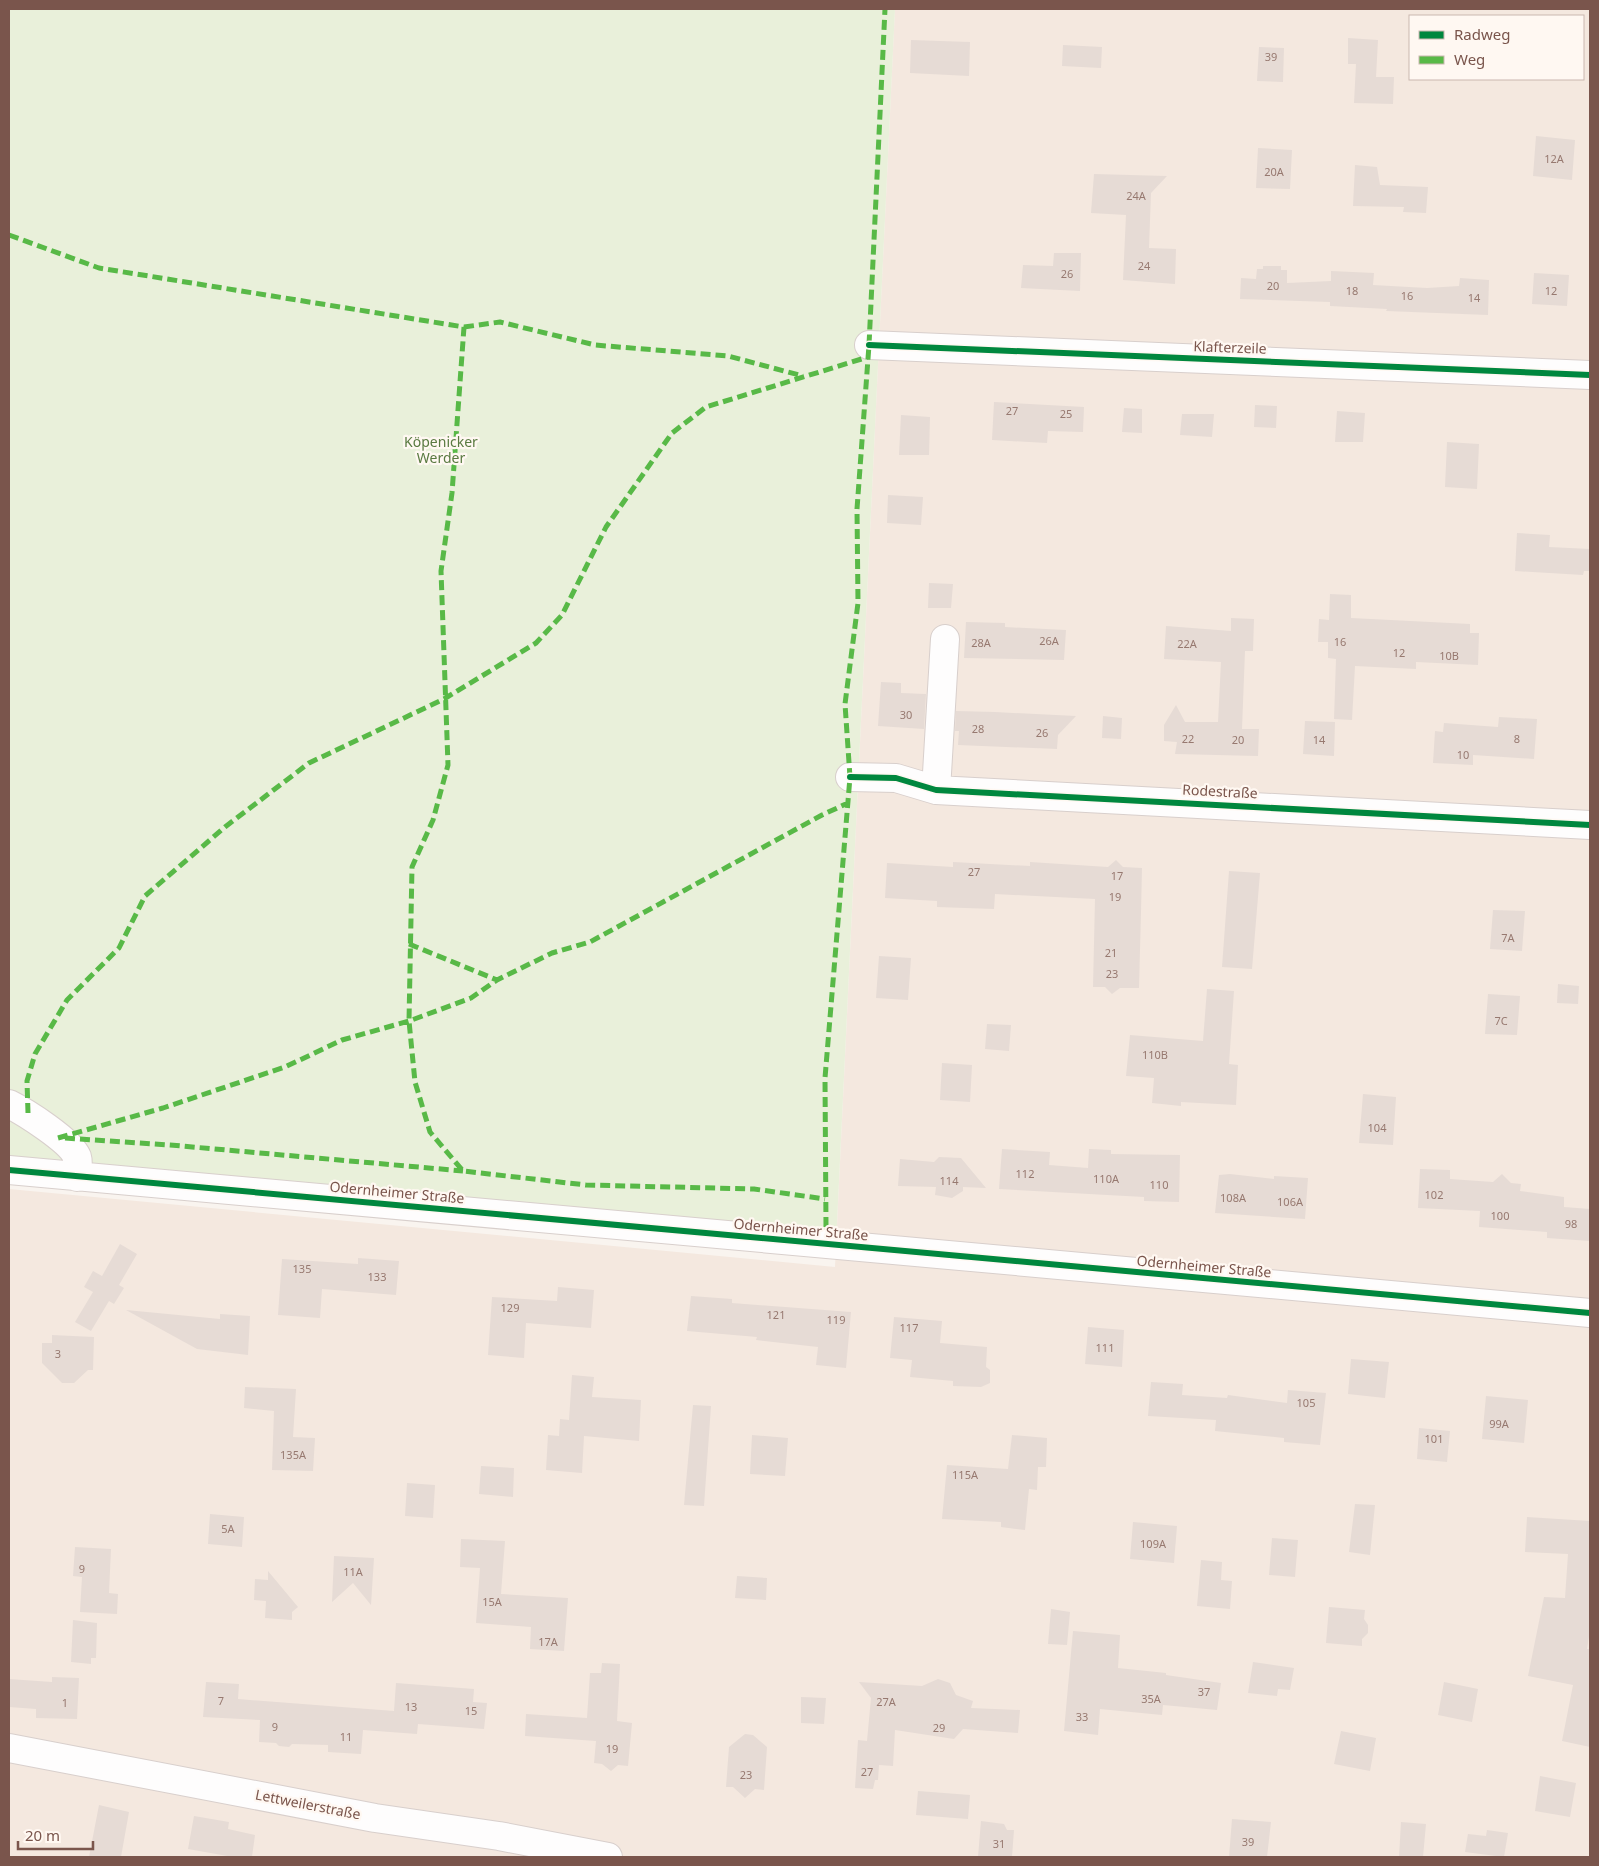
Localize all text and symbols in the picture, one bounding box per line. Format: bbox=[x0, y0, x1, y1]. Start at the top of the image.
legend bbox=[1409, 15, 1584, 80]
text: Radweg bbox=[1454, 24, 1510, 44]
house number: 39 bbox=[1265, 49, 1277, 64]
text: Weg bbox=[1454, 49, 1485, 69]
house number: 12A bbox=[1544, 151, 1565, 166]
house number: 20A bbox=[1264, 164, 1285, 179]
house number: 24A bbox=[1126, 188, 1147, 203]
house number: 24 bbox=[1138, 258, 1151, 273]
house number: 26 bbox=[1061, 266, 1073, 281]
house number: 20 bbox=[1267, 278, 1279, 293]
house number: 18 bbox=[1346, 283, 1358, 298]
house number: 12 bbox=[1545, 283, 1557, 298]
house number: 16 bbox=[1401, 288, 1413, 303]
house number: 14 bbox=[1468, 290, 1481, 305]
street label: Klafterzeile bbox=[1193, 336, 1267, 358]
house number: 27 bbox=[1006, 403, 1018, 418]
house number: 25 bbox=[1060, 406, 1072, 421]
park label: Köpenicker Werder bbox=[404, 432, 478, 467]
house number: 26A bbox=[1039, 633, 1060, 648]
house number: 16 bbox=[1334, 634, 1346, 649]
house number: 28A bbox=[971, 635, 992, 650]
house number: 22A bbox=[1177, 636, 1198, 651]
house number: 12 bbox=[1393, 645, 1405, 660]
house number: 10B bbox=[1439, 648, 1459, 663]
house number: 30 bbox=[900, 707, 912, 722]
house number: 28 bbox=[972, 721, 984, 736]
house number: 26 bbox=[1036, 725, 1048, 740]
house number: 22 bbox=[1182, 731, 1194, 746]
house number: 8 bbox=[1514, 731, 1520, 746]
house number: 20 bbox=[1232, 732, 1244, 747]
house number: 14 bbox=[1313, 732, 1326, 747]
house number: 10 bbox=[1457, 747, 1469, 762]
street label: Rodestraße bbox=[1182, 780, 1258, 802]
house number: 27 bbox=[968, 864, 980, 879]
house number: 17 bbox=[1111, 868, 1123, 883]
house number: 19 bbox=[1109, 889, 1121, 904]
house number: 7A bbox=[1501, 930, 1516, 945]
house number: 21 bbox=[1105, 945, 1117, 960]
house number: 23 bbox=[1106, 966, 1118, 981]
house number: 7C bbox=[1494, 1013, 1508, 1028]
house number: 110B bbox=[1142, 1047, 1168, 1062]
house number: 104 bbox=[1368, 1120, 1387, 1135]
house number: 112 bbox=[1016, 1166, 1034, 1181]
house number: 110A bbox=[1093, 1171, 1120, 1186]
house number: 114 bbox=[940, 1173, 959, 1188]
street label: Odernheimer Straße bbox=[329, 1177, 465, 1207]
house number: 110 bbox=[1150, 1177, 1168, 1192]
house number: 102 bbox=[1425, 1187, 1443, 1202]
house number: 108A bbox=[1220, 1190, 1247, 1205]
house number: 106A bbox=[1277, 1194, 1304, 1209]
house number: 100 bbox=[1491, 1208, 1509, 1223]
street label: Odernheimer Straße bbox=[733, 1214, 869, 1244]
house number: 98 bbox=[1565, 1216, 1577, 1231]
street label: Odernheimer Straße bbox=[1136, 1251, 1272, 1281]
house number: 135 bbox=[293, 1261, 311, 1276]
house number: 133 bbox=[368, 1269, 386, 1284]
house number: 129 bbox=[501, 1300, 519, 1315]
house number: 121 bbox=[767, 1307, 785, 1322]
house number: 119 bbox=[827, 1312, 845, 1327]
house number: 117 bbox=[900, 1320, 918, 1335]
house number: 111 bbox=[1096, 1340, 1114, 1355]
house number: 3 bbox=[55, 1346, 61, 1361]
house number: 105 bbox=[1297, 1395, 1315, 1410]
house number: 99A bbox=[1489, 1416, 1510, 1431]
house number: 101 bbox=[1425, 1431, 1443, 1446]
house number: 135A bbox=[280, 1447, 307, 1462]
house number: 115A bbox=[952, 1467, 979, 1482]
house number: 5A bbox=[221, 1521, 236, 1536]
house number: 109A bbox=[1140, 1536, 1167, 1551]
house number: 9 bbox=[79, 1561, 85, 1576]
house number: 11A bbox=[343, 1564, 364, 1579]
house number: 15A bbox=[482, 1594, 503, 1609]
house number: 17A bbox=[538, 1634, 559, 1649]
house number: 37 bbox=[1198, 1684, 1210, 1699]
house number: 35A bbox=[1141, 1691, 1162, 1706]
house number: 7 bbox=[218, 1693, 224, 1708]
house number: 27A bbox=[876, 1694, 897, 1709]
house number: 1 bbox=[62, 1695, 68, 1710]
house number: 13 bbox=[405, 1699, 417, 1714]
house number: 15 bbox=[465, 1703, 477, 1718]
house number: 33 bbox=[1076, 1709, 1088, 1724]
house number: 9 bbox=[272, 1719, 278, 1734]
house number: 29 bbox=[933, 1720, 945, 1735]
house number: 11 bbox=[340, 1729, 352, 1744]
house number: 19 bbox=[606, 1741, 618, 1756]
house number: 27 bbox=[861, 1764, 873, 1779]
house number: 23 bbox=[740, 1767, 752, 1782]
street label: Lettweilerstraße bbox=[254, 1784, 362, 1824]
scale bar bbox=[18, 1818, 92, 1850]
text: 20 m bbox=[25, 1825, 60, 1845]
house number: 39 bbox=[1242, 1834, 1254, 1849]
house number: 31 bbox=[993, 1836, 1005, 1851]

